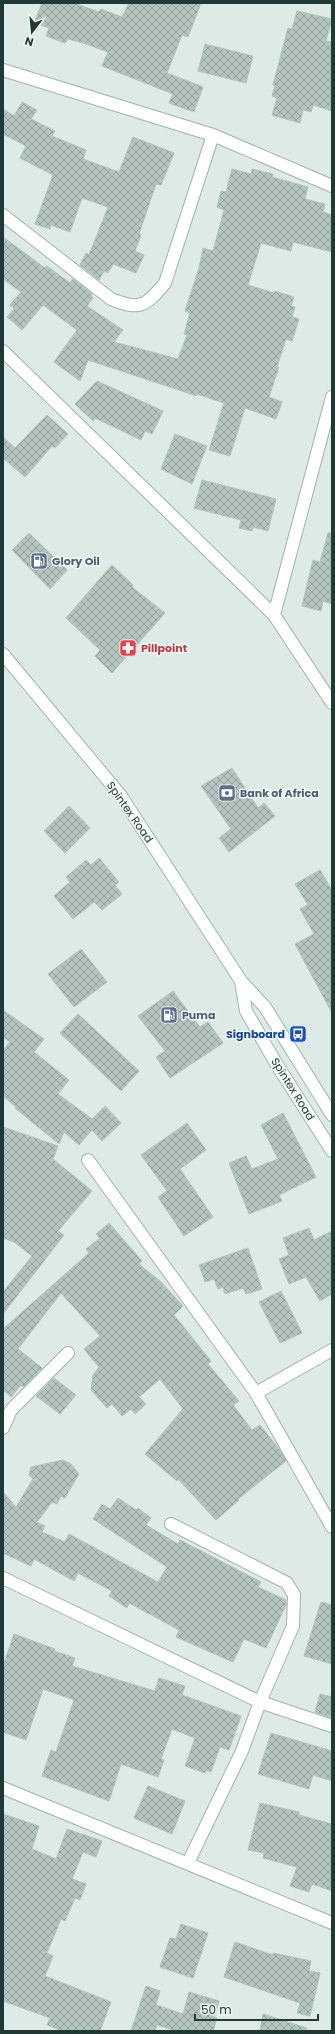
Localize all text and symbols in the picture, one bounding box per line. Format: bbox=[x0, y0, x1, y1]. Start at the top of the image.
north arrow bbox=[12, 12, 52, 52]
text: N bbox=[23, 33, 35, 50]
fuel station icon: Glory Oil bbox=[29, 551, 49, 571]
place label: Glory Oil bbox=[52, 553, 100, 569]
pharmacy icon: Pillpoint bbox=[118, 638, 138, 658]
place label: Pillpoint bbox=[141, 640, 188, 656]
street label: Spintex Road bbox=[103, 778, 157, 846]
bank icon: Bank of Africa bbox=[217, 783, 237, 803]
place label: Bank of Africa bbox=[240, 785, 319, 801]
fuel station icon: Puma bbox=[159, 1005, 179, 1025]
place label: Puma bbox=[182, 1007, 215, 1023]
bus stop icon: Signboard bbox=[288, 1024, 308, 1044]
place label: Signboard bbox=[226, 1026, 285, 1042]
street label: Spintex Road bbox=[267, 1055, 319, 1123]
scale bar bbox=[195, 1996, 318, 2022]
text: 50 m bbox=[201, 2001, 232, 2018]

